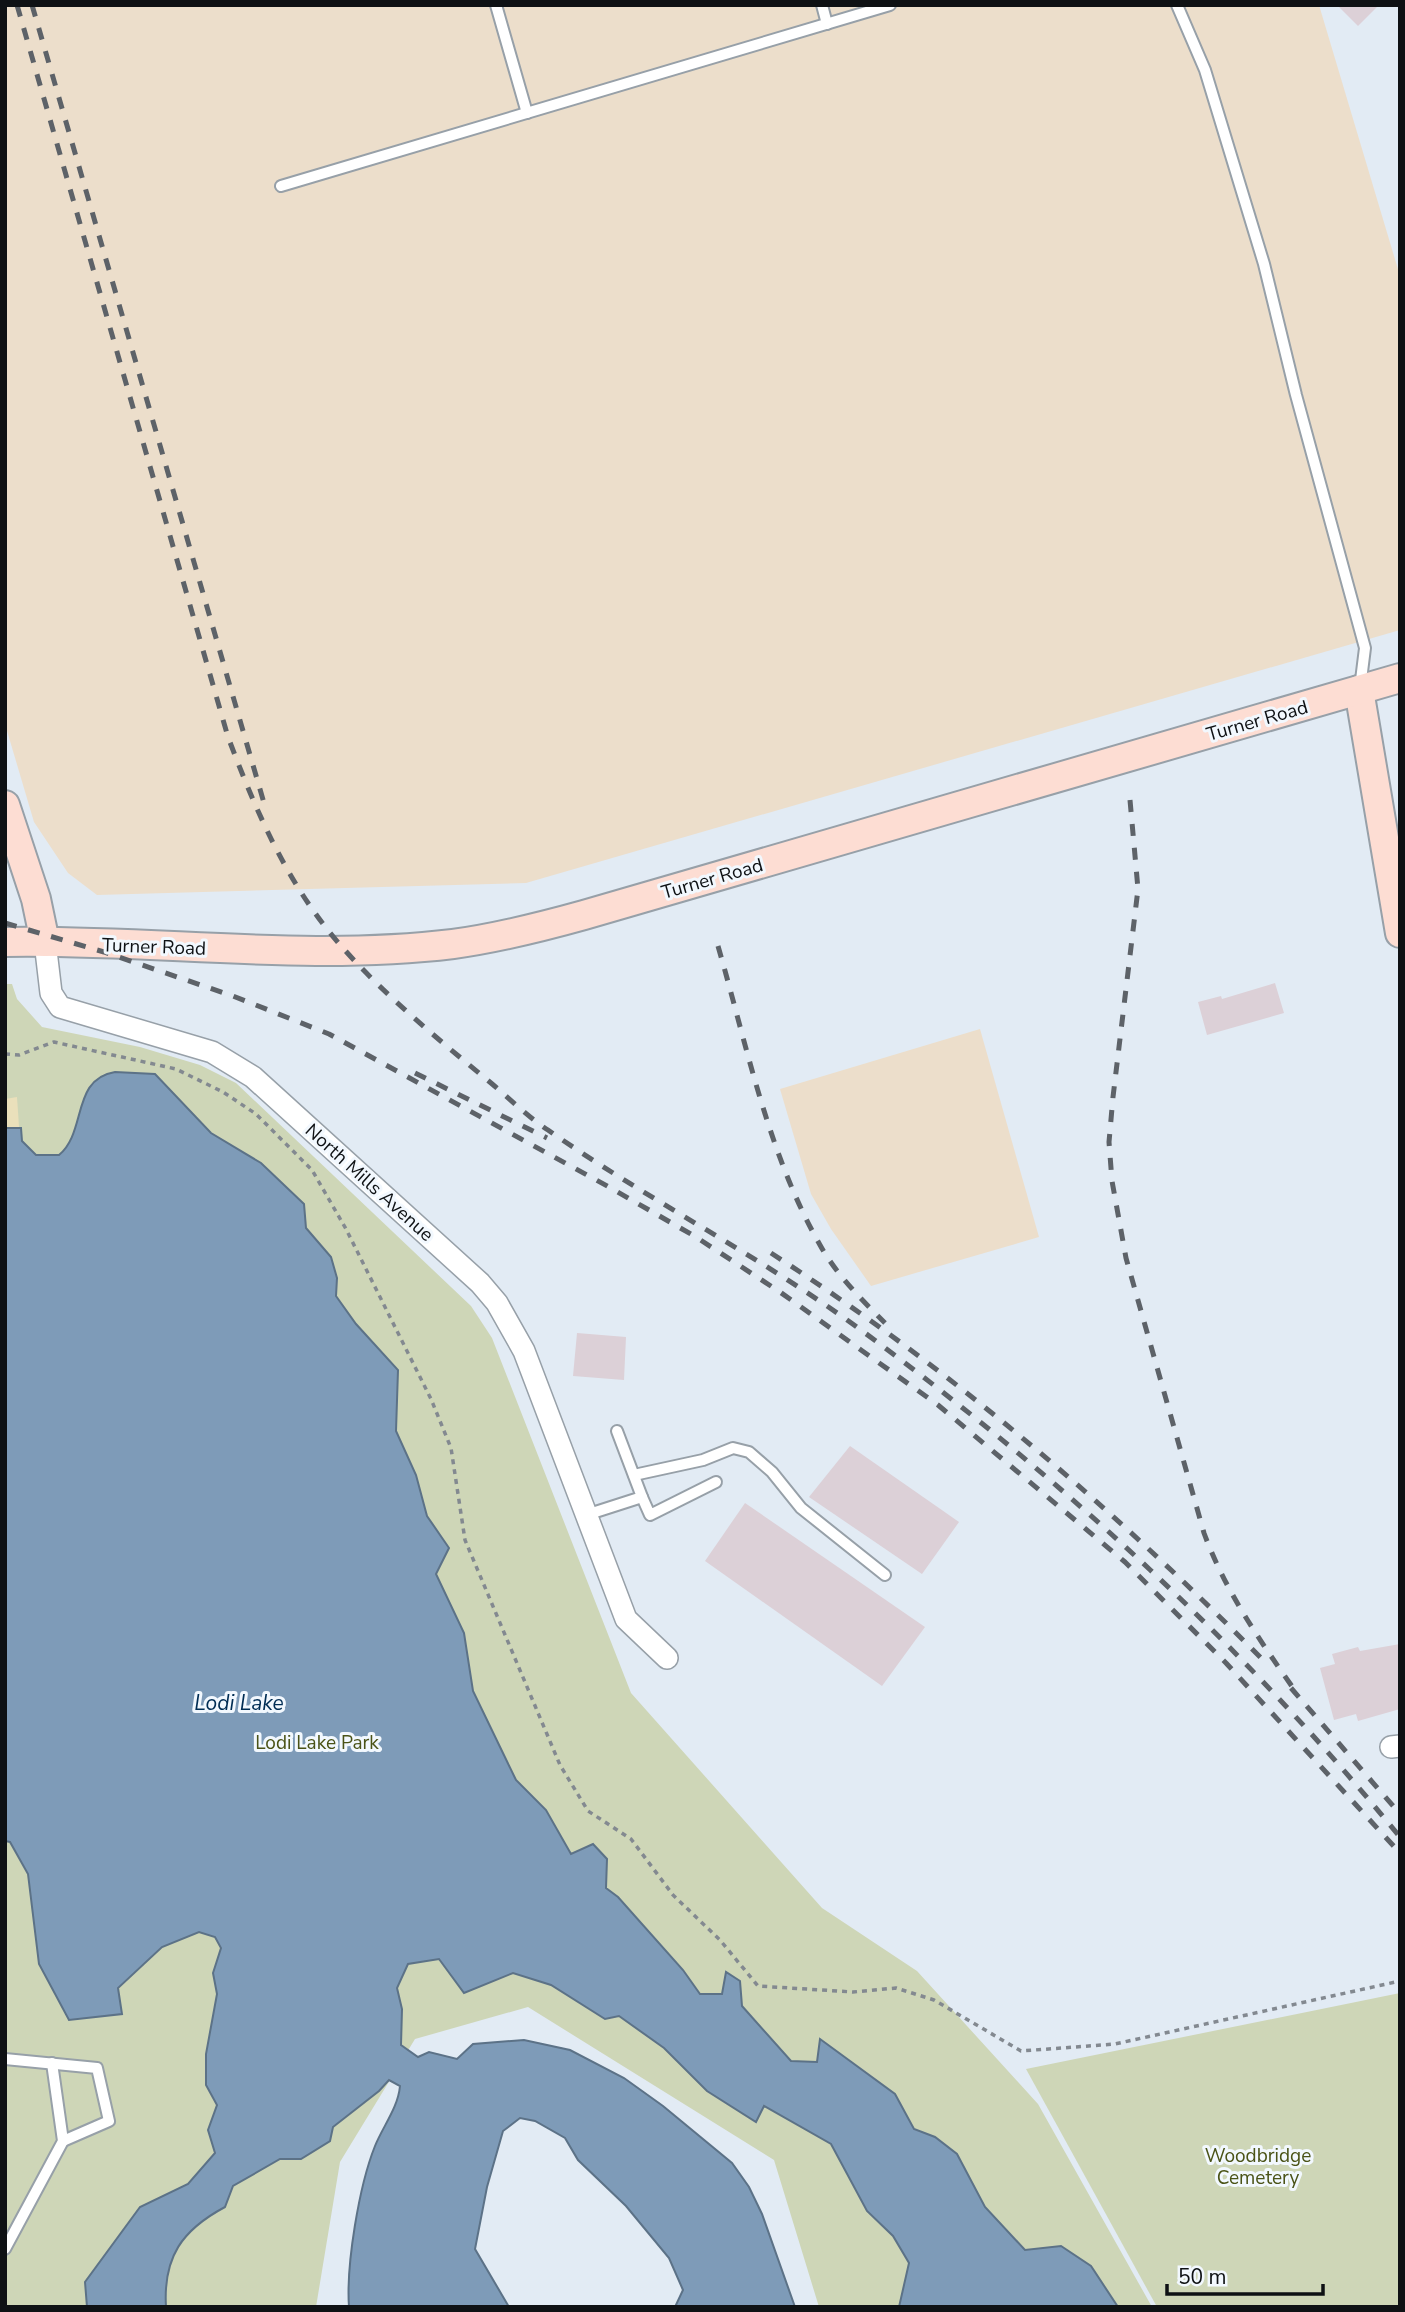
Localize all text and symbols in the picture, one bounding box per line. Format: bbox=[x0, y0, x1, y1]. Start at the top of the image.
street label: Turner Road bbox=[1204, 694, 1311, 748]
street label: Turner Road bbox=[659, 852, 766, 906]
street label: Turner Road bbox=[101, 932, 207, 962]
street label: North Mills Avenue bbox=[299, 1118, 439, 1248]
water label: Lodi Lake bbox=[194, 1689, 284, 1717]
park label: Lodi Lake Park bbox=[255, 1730, 379, 1756]
park label: Woodbridge Cemetery bbox=[1205, 2143, 1311, 2191]
scale bar bbox=[1167, 2252, 1323, 2296]
text: 50 m bbox=[1178, 2263, 1227, 2291]

